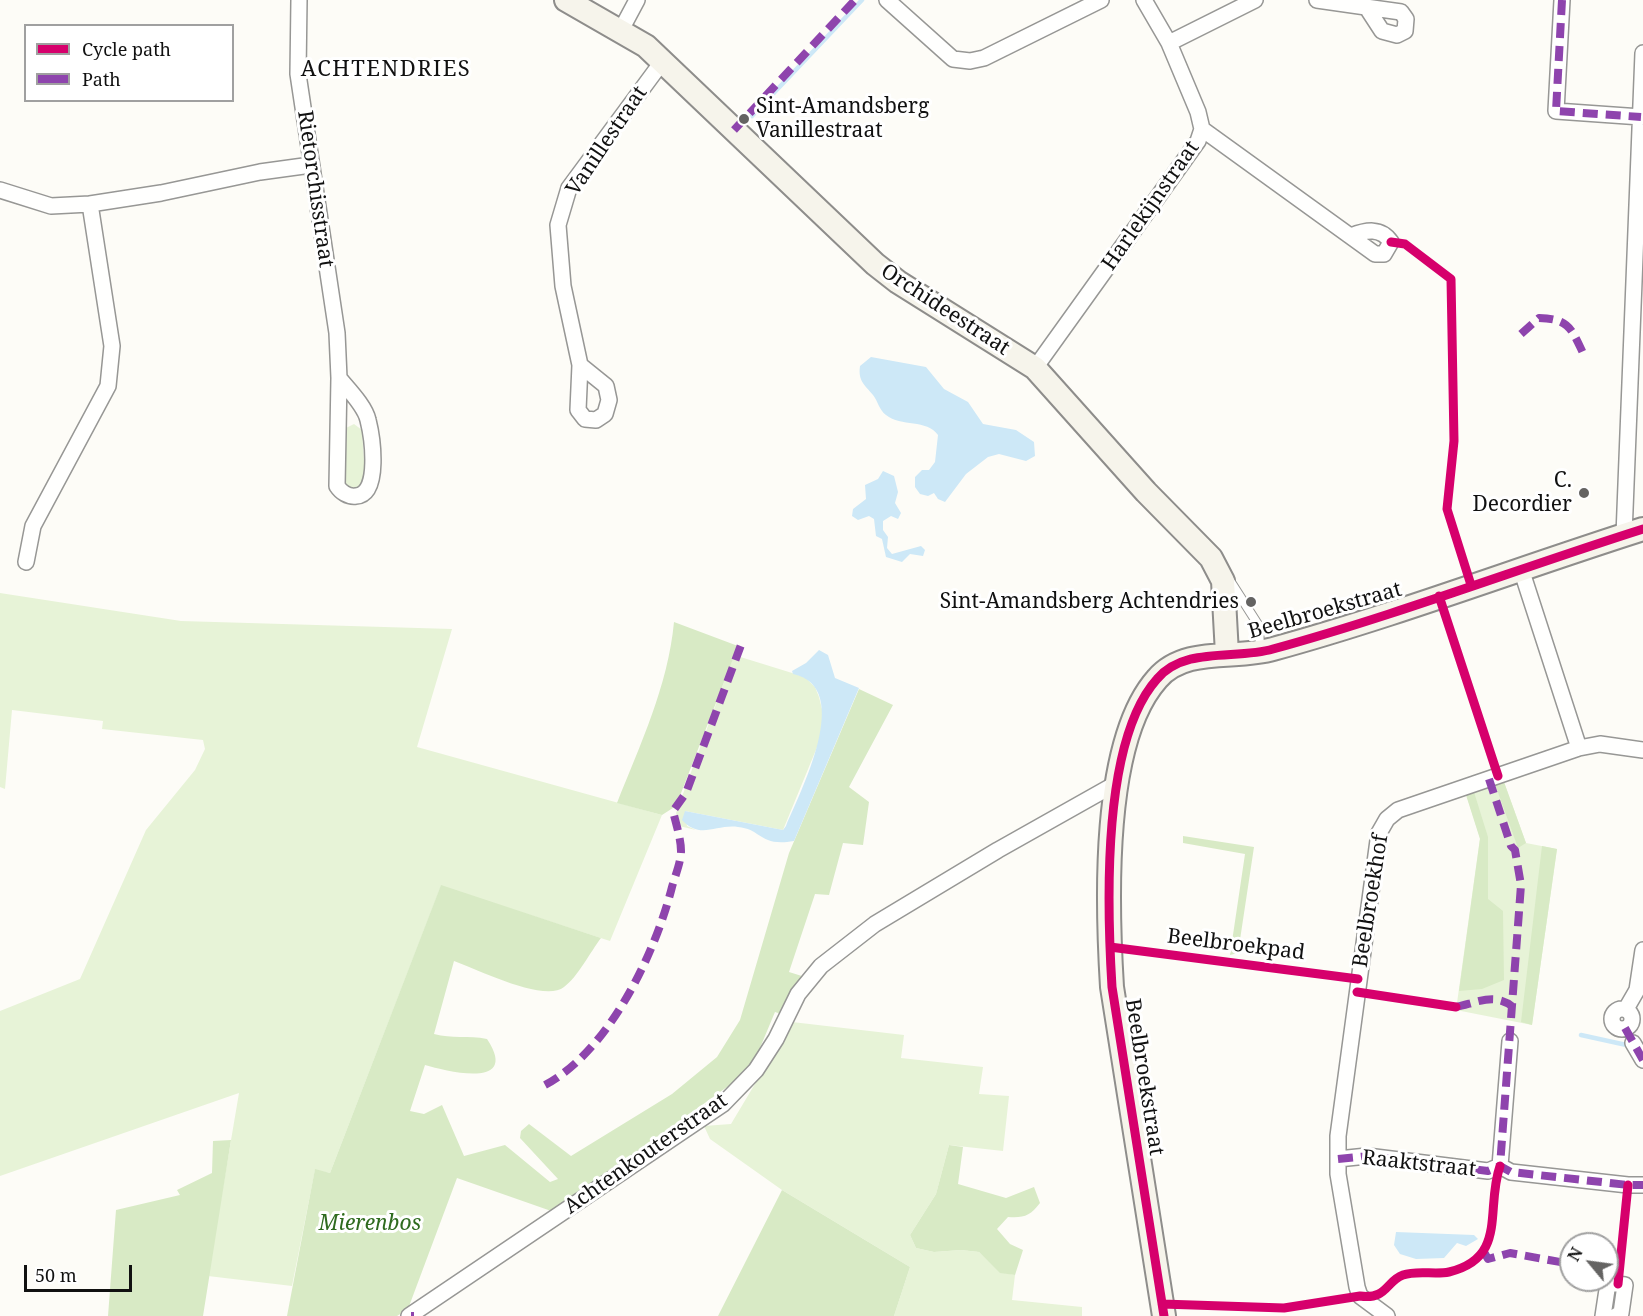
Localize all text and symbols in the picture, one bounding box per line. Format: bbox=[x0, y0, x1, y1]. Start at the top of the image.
legend bbox=[24, 24, 234, 102]
text: Cycle path bbox=[82, 37, 171, 61]
district label: ACHTENDRIES bbox=[301, 57, 471, 83]
text: Path bbox=[82, 67, 121, 91]
street label: Vanillestraat bbox=[561, 81, 653, 201]
place label: Sint-Amandsberg Vanillestraat bbox=[756, 94, 929, 144]
street label: Rietorchisstraat bbox=[292, 109, 338, 269]
marker: Sint-Amandsberg Vanillestraat bbox=[737, 112, 751, 126]
street label: Harlekijnstraat bbox=[1097, 136, 1205, 276]
street label: Orchideestraat bbox=[876, 259, 1014, 361]
place label: C. Decordier bbox=[1472, 468, 1572, 518]
marker: C. Decordier bbox=[1577, 486, 1591, 500]
street label: Beelbroekstraat bbox=[1245, 577, 1405, 645]
place label: Sint-Amandsberg Achtendries bbox=[940, 589, 1239, 615]
marker: Sint-Amandsberg Achtendries bbox=[1244, 595, 1258, 609]
street label: Beelbroekhof bbox=[1348, 833, 1394, 969]
street label: Beelbroekpad bbox=[1166, 924, 1306, 966]
street label: Beelbroekstraat bbox=[1119, 997, 1169, 1157]
street label: Achtenkouterstraat bbox=[560, 1088, 732, 1220]
street label: Raaktstraat bbox=[1361, 1145, 1477, 1183]
park label: Mierenbos bbox=[319, 1211, 421, 1237]
north arrow bbox=[1559, 1232, 1619, 1292]
text: N bbox=[1562, 1243, 1588, 1265]
scale bar bbox=[27, 1253, 135, 1291]
text: 50 m bbox=[35, 1263, 77, 1287]

